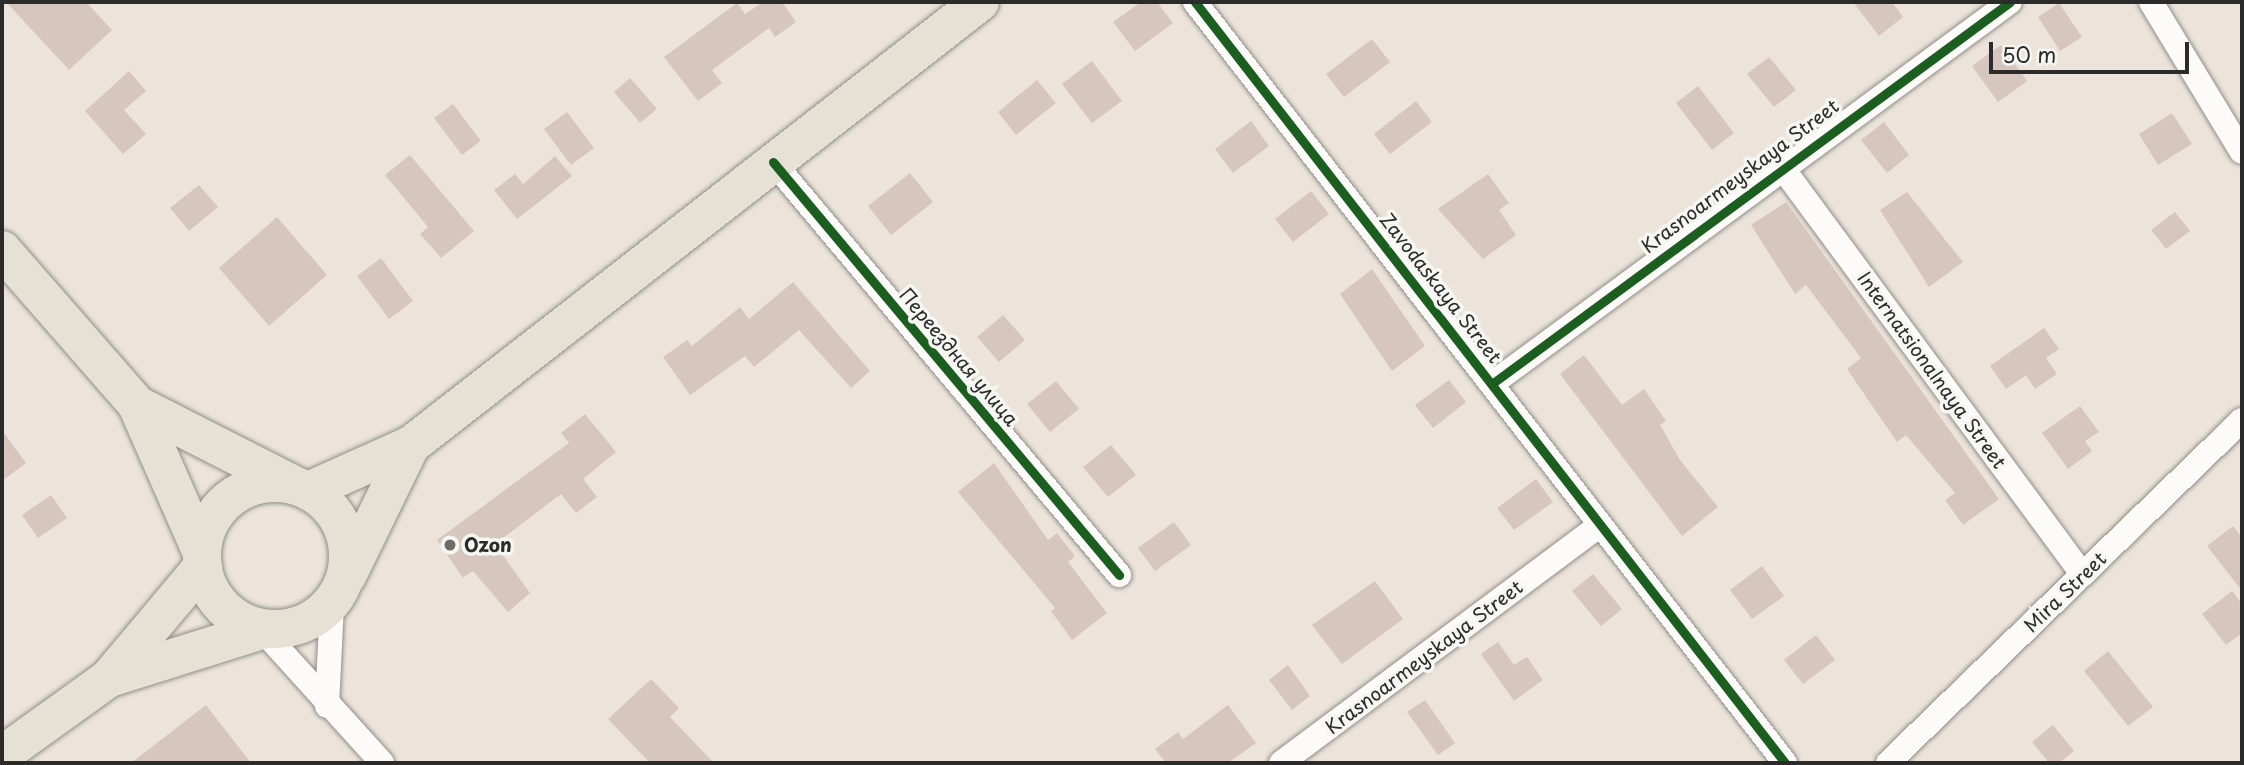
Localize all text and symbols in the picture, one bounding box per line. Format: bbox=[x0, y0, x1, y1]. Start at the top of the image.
scale bar bbox=[1992, 28, 2192, 72]
text: 50 m bbox=[2002, 38, 2056, 70]
street label: Krasnoarmeyskaya Street bbox=[1637, 94, 1843, 258]
street label: Zavodaskaya Street bbox=[1375, 209, 1507, 367]
street label: Internatsionalnaya Street bbox=[1853, 267, 2011, 473]
street label: Переездная улица bbox=[894, 283, 1024, 431]
place label: Ozon bbox=[464, 534, 512, 556]
marker: Ozon bbox=[442, 537, 458, 553]
street label: Mira Street bbox=[2019, 547, 2111, 637]
street label: Krasnoarmeyskaya Street bbox=[1321, 575, 1527, 739]

